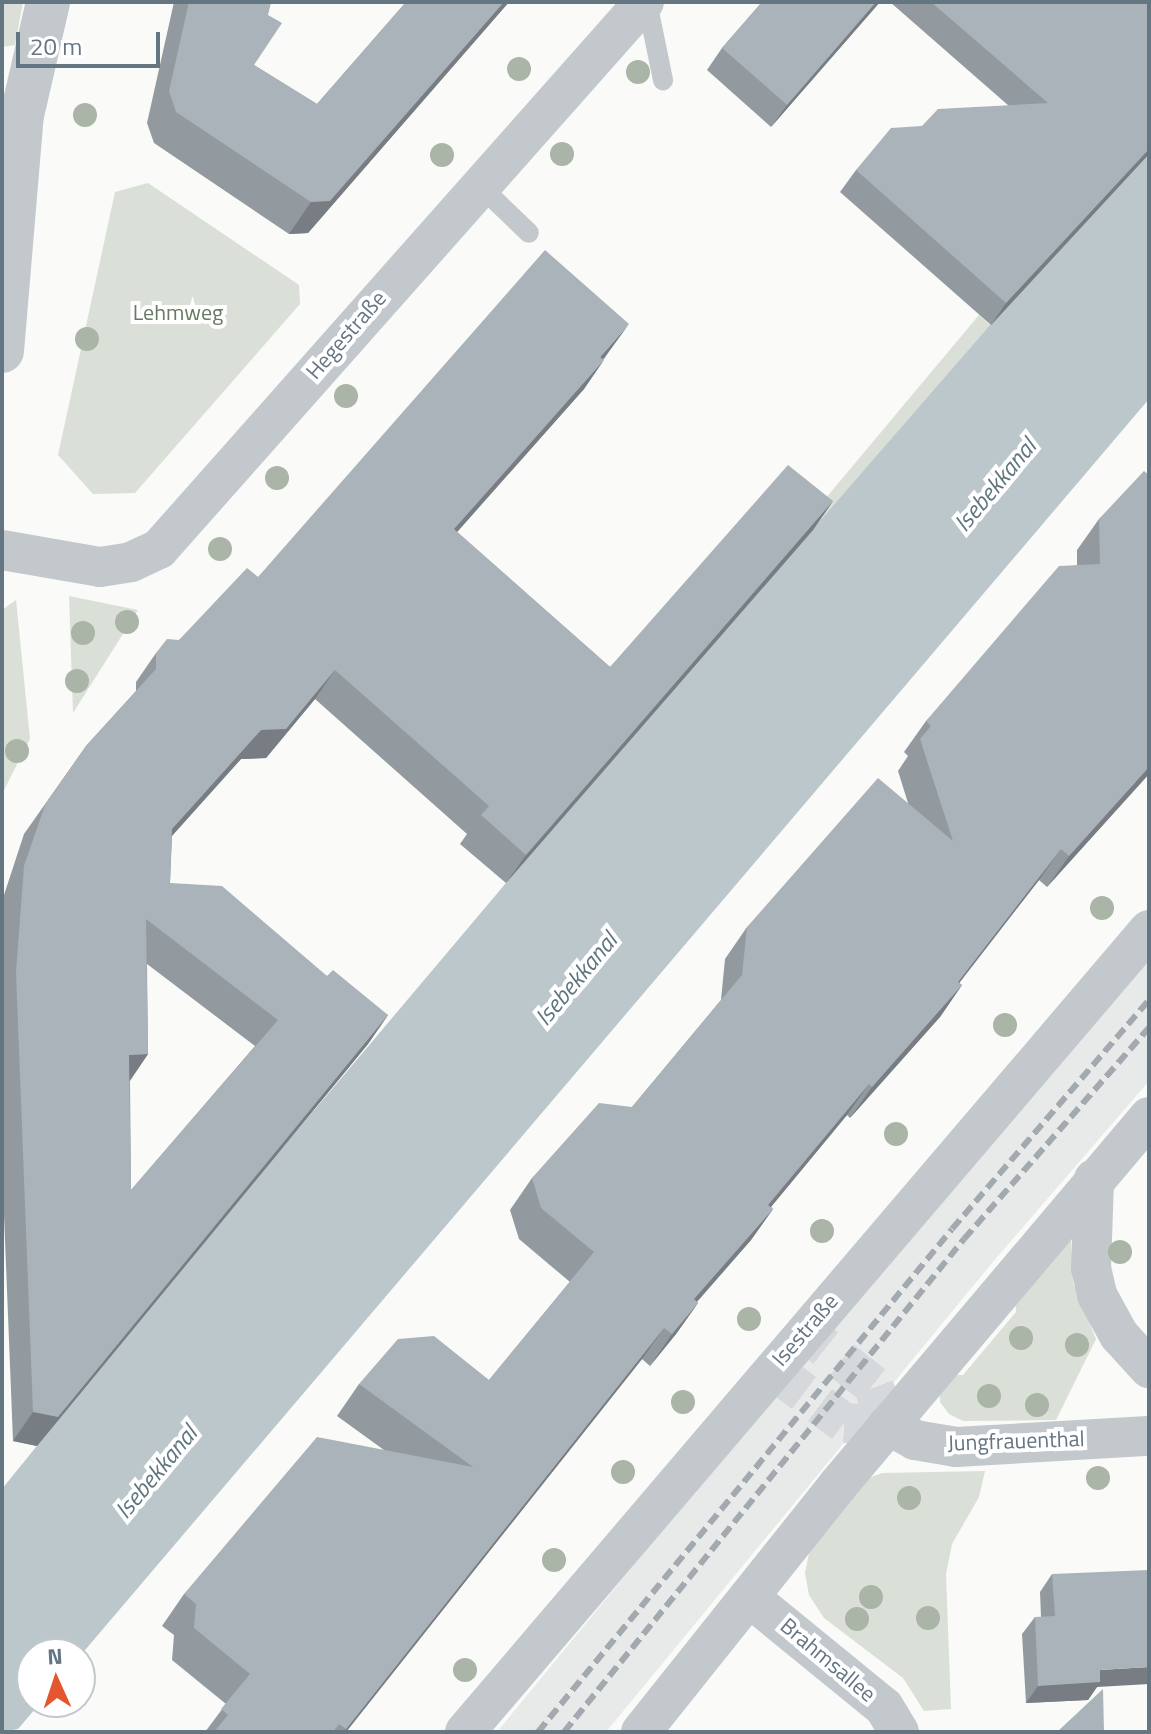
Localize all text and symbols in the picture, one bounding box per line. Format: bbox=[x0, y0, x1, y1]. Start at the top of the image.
scale bar bbox=[20, 16, 164, 66]
text: 20 m bbox=[30, 28, 82, 64]
street label: Hegestraße bbox=[300, 285, 392, 385]
park label: Lehmweg bbox=[133, 300, 223, 326]
water label: Isebekkanal bbox=[948, 433, 1042, 537]
water label: Isebekkanal bbox=[529, 927, 623, 1031]
street label: Isestraße bbox=[766, 1288, 844, 1372]
water label: Isebekkanal bbox=[109, 1420, 203, 1524]
street label: Jungfrauenthal bbox=[947, 1425, 1085, 1457]
street label: Brahmsallee bbox=[775, 1613, 881, 1707]
north arrow bbox=[16, 1638, 96, 1718]
text: N bbox=[46, 1639, 63, 1673]

